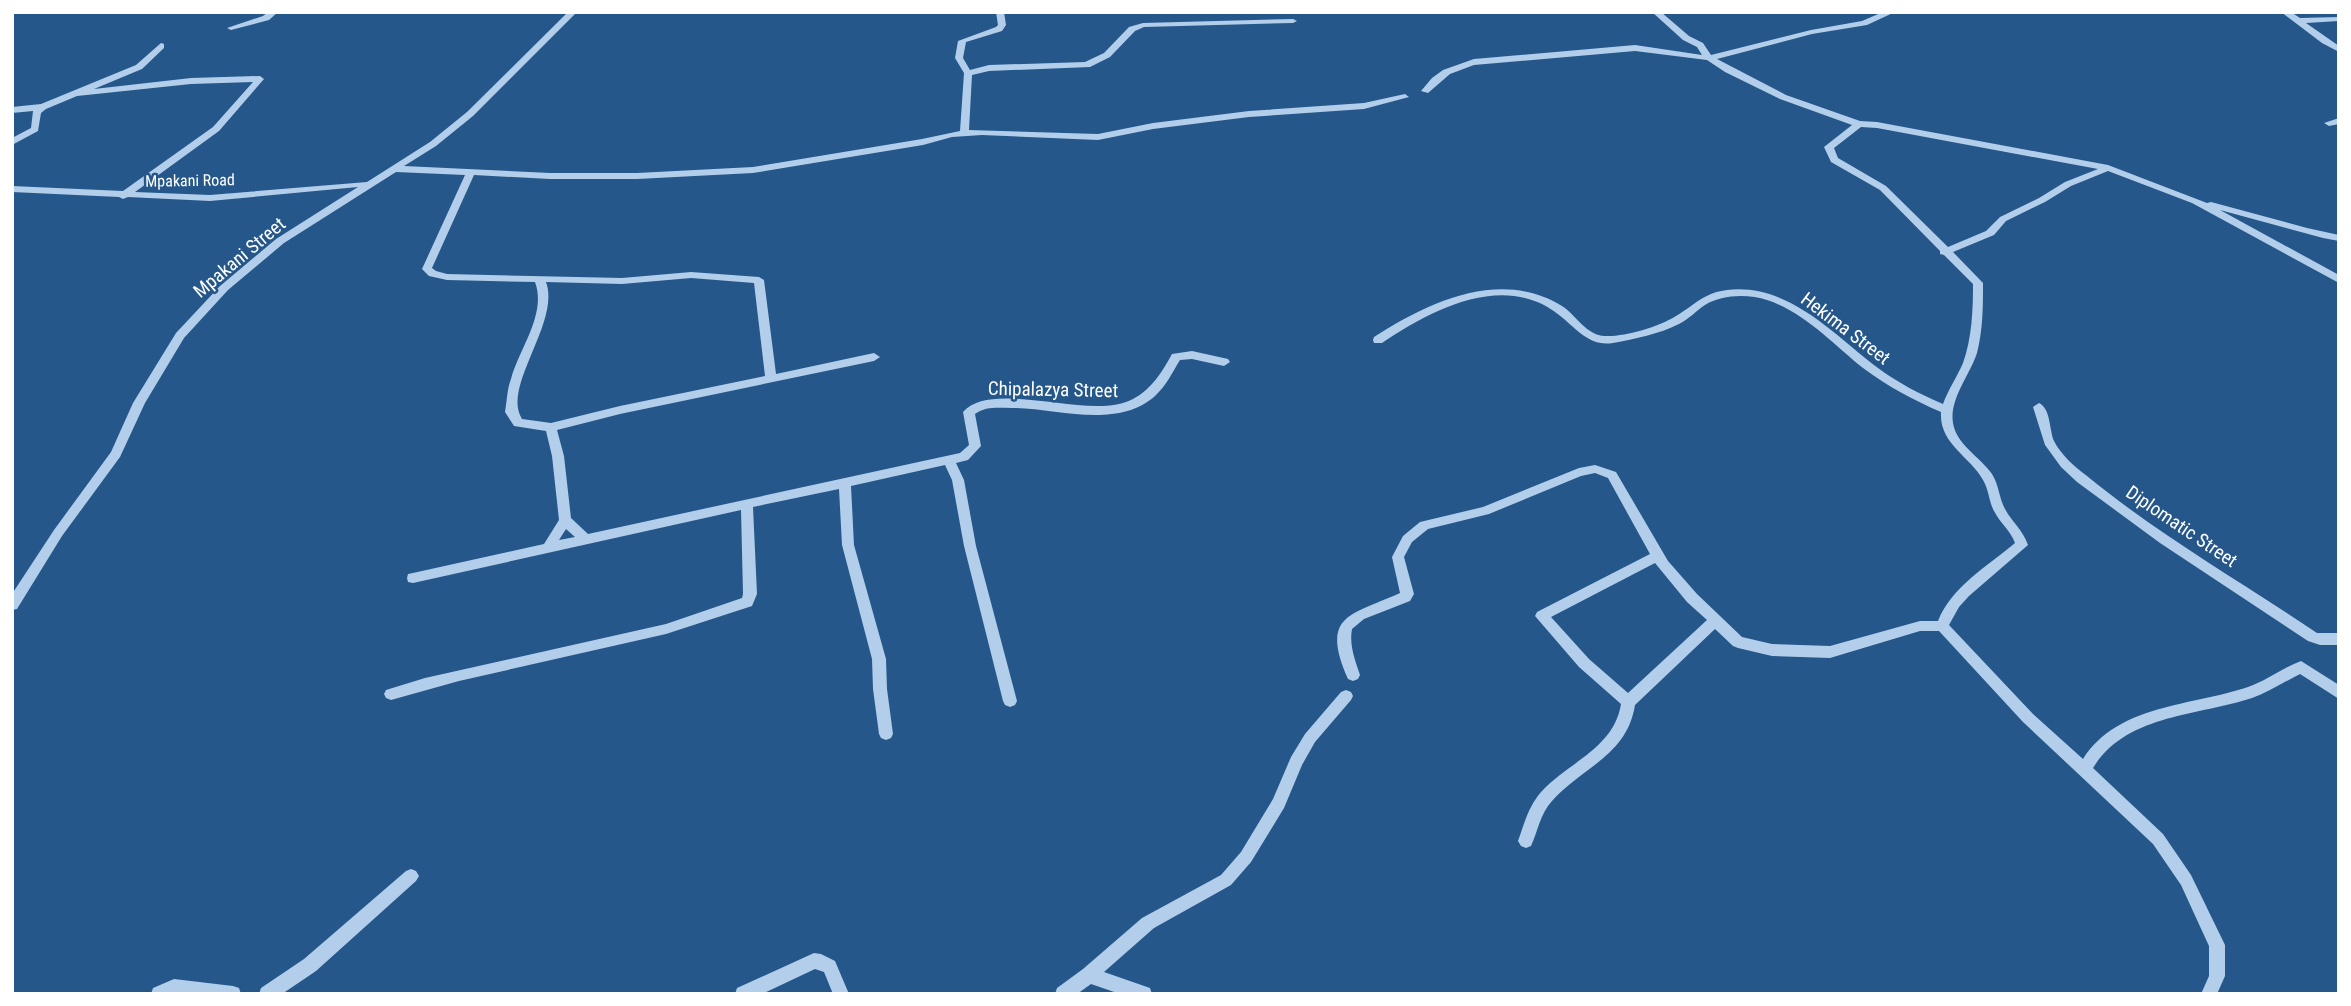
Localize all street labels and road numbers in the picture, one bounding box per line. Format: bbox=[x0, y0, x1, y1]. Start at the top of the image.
street label: Mpakani Road bbox=[145, 170, 235, 191]
street label: Mpakani Street bbox=[189, 212, 290, 302]
street label: Hekima Street bbox=[1796, 287, 1895, 369]
street label: Chipalazya Street bbox=[988, 377, 1118, 402]
street label: Diplomatic Street bbox=[2122, 481, 2242, 572]

